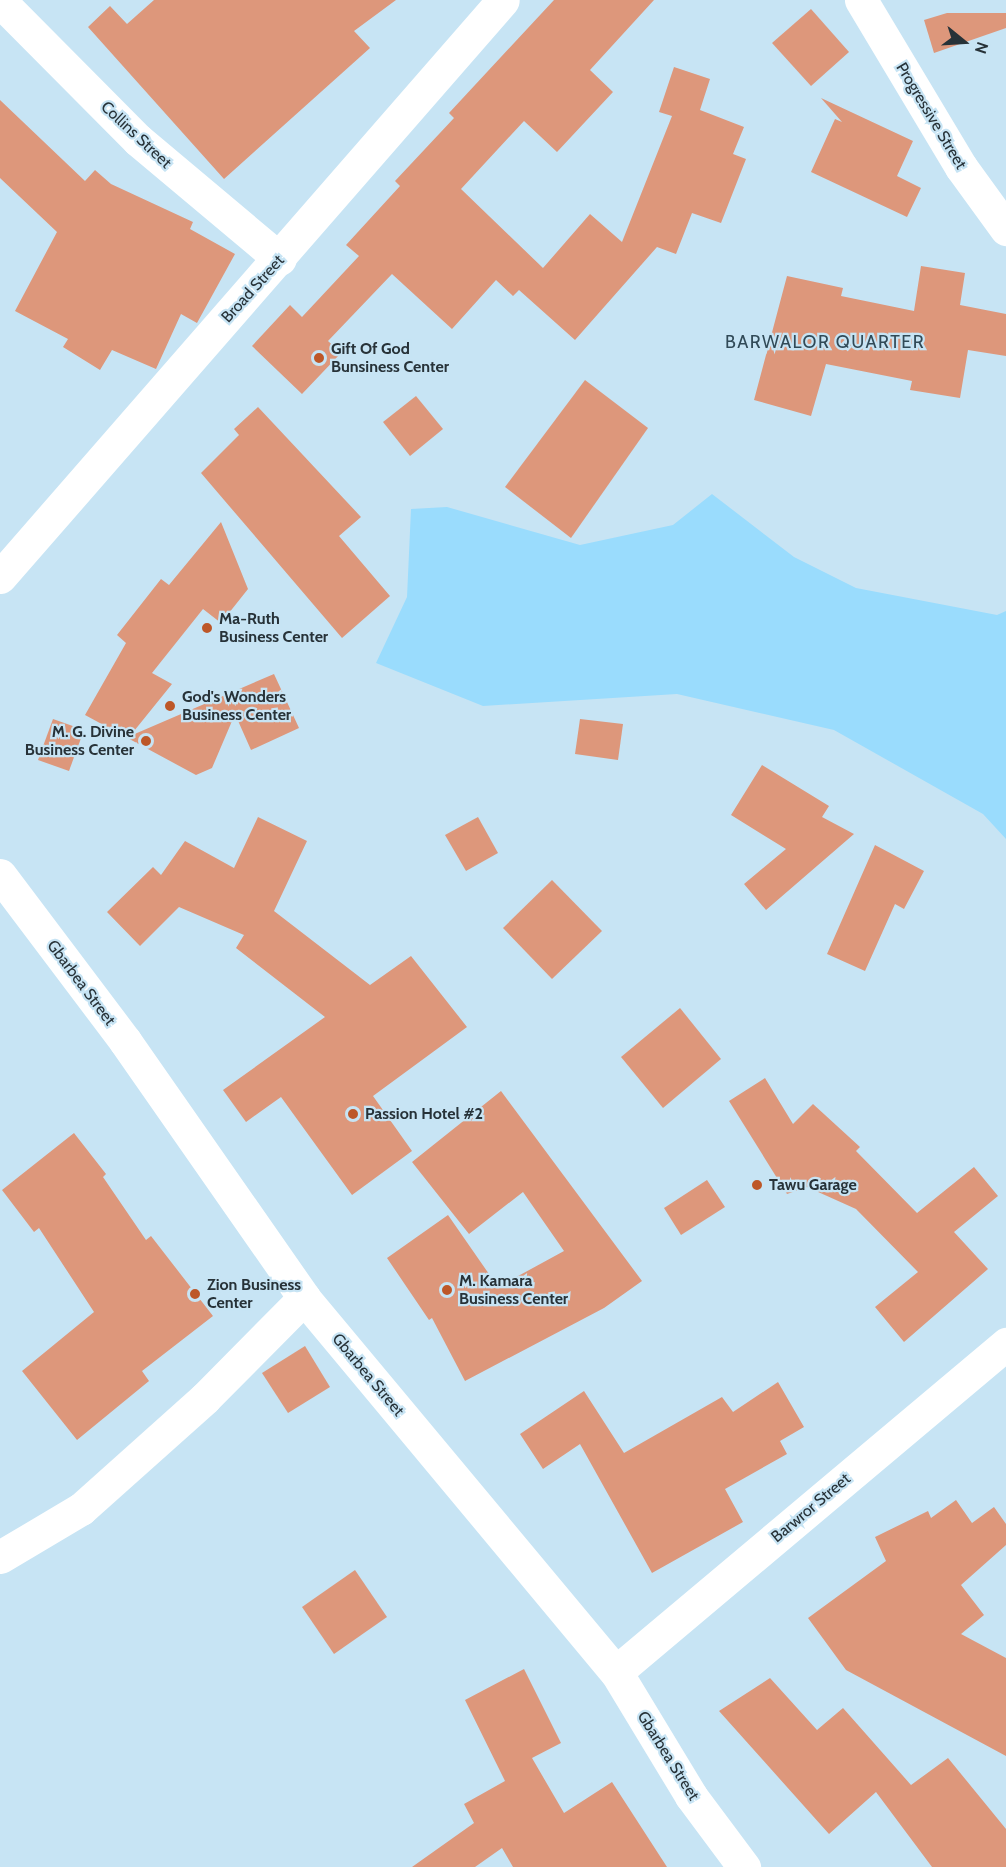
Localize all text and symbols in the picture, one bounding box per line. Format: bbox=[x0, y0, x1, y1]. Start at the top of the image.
north arrow bbox=[934, 12, 994, 72]
text: N bbox=[971, 39, 992, 56]
street label: Progressive Street bbox=[892, 59, 970, 173]
street label: Collins Street bbox=[97, 97, 175, 173]
street label: Broad Street bbox=[218, 251, 288, 327]
district label: BARWALOR QUARTER bbox=[725, 331, 925, 353]
place label: Gift Of God Bunsiness Center bbox=[331, 339, 449, 377]
marker: Gift Of God Bunsiness Center bbox=[312, 351, 326, 365]
place label: Ma-Ruth Business Center bbox=[219, 609, 328, 647]
marker: Ma-Ruth Business Center bbox=[200, 621, 214, 635]
place label: God's Wonders Business Center bbox=[182, 687, 291, 725]
marker: God's Wonders Business Center bbox=[163, 699, 177, 713]
place label: M. G. Divine Business Center bbox=[25, 722, 134, 760]
marker: M. G. Divine Business Center bbox=[139, 734, 153, 748]
street label: Gbarbea Street bbox=[43, 937, 119, 1029]
place label: Passion Hotel #2 bbox=[365, 1104, 483, 1124]
marker: Passion Hotel #2 bbox=[346, 1107, 360, 1121]
place label: Tawu Garage bbox=[769, 1175, 857, 1195]
marker: Tawu Garage bbox=[750, 1178, 764, 1192]
place label: M. Kamara Business Center bbox=[459, 1271, 568, 1309]
place label: Zion Business Center bbox=[207, 1275, 301, 1313]
marker: M. Kamara Business Center bbox=[440, 1283, 454, 1297]
marker: Zion Business Center bbox=[188, 1287, 202, 1301]
street label: Gbarbea Street bbox=[328, 1330, 408, 1420]
street label: Barwror Street bbox=[768, 1469, 854, 1547]
street label: Gbarbea Street bbox=[633, 1708, 703, 1804]

